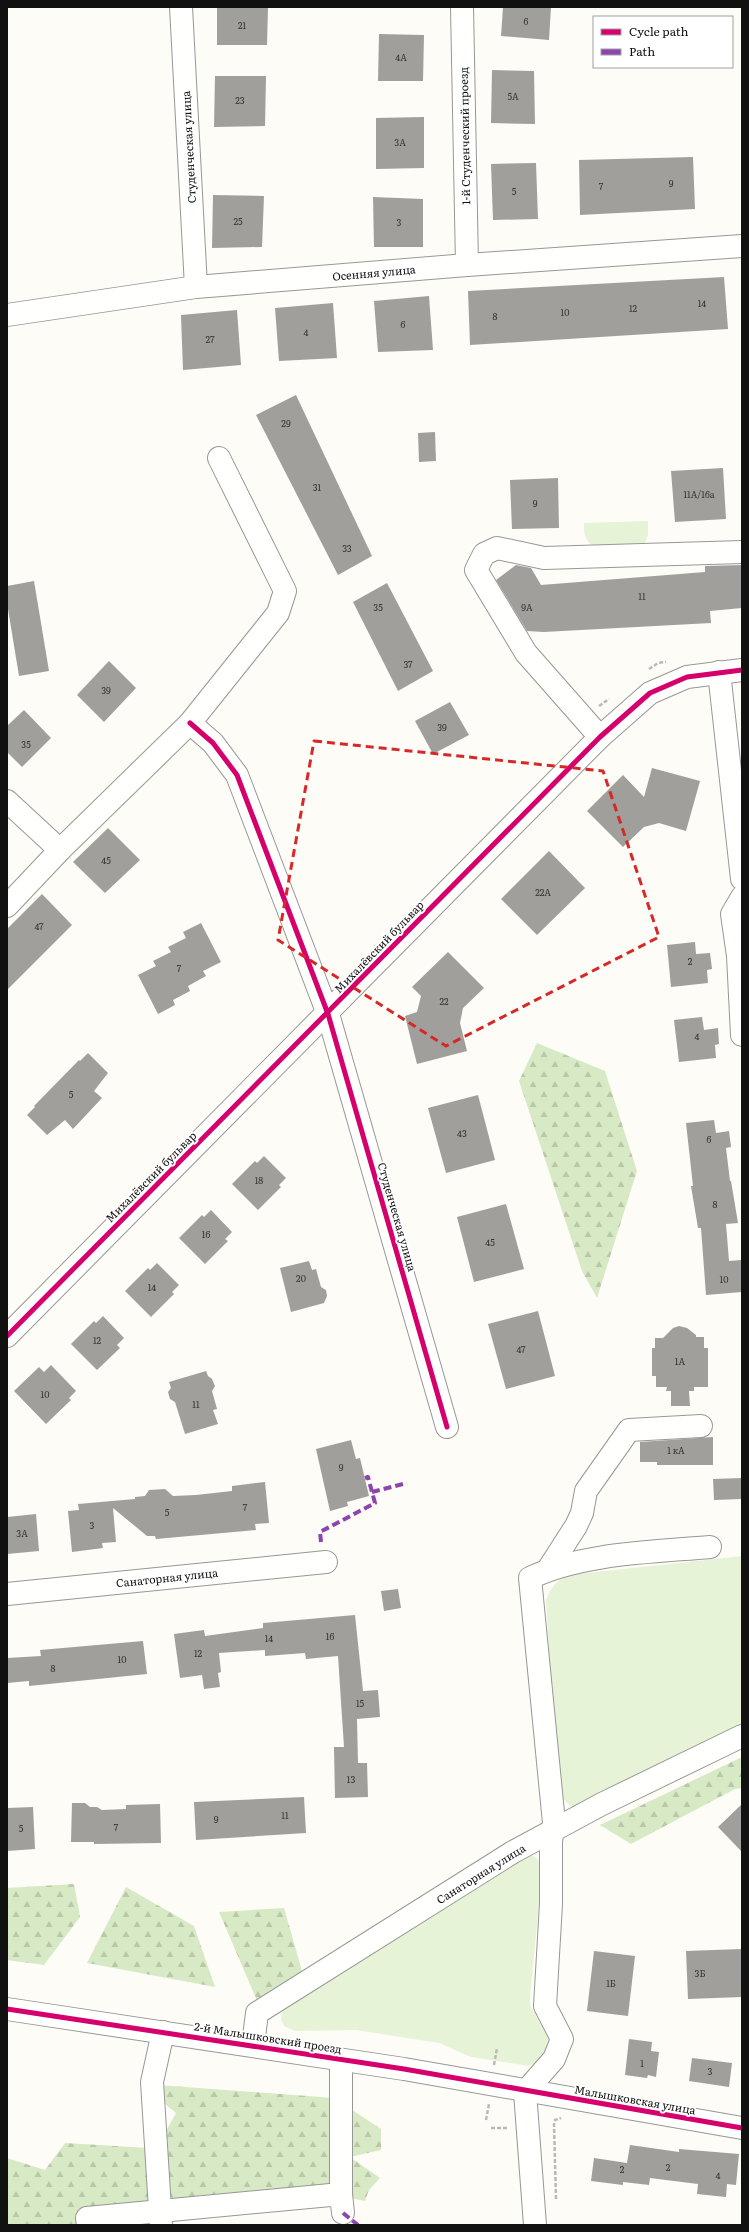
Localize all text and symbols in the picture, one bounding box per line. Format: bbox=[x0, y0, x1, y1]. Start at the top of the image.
house number: 6 bbox=[524, 14, 529, 28]
legend bbox=[593, 16, 733, 68]
house number: 21 bbox=[238, 18, 246, 32]
text: Cycle path bbox=[629, 22, 689, 40]
text: Path bbox=[629, 42, 655, 60]
house number: 4А bbox=[395, 50, 407, 64]
street label: 1-й Студенческий проезд bbox=[455, 67, 473, 205]
house number: 5А bbox=[507, 89, 519, 103]
street label: Студенческая улица bbox=[177, 90, 199, 204]
house number: 23 bbox=[235, 93, 245, 107]
house number: 3А bbox=[394, 135, 406, 149]
house number: 9 bbox=[669, 176, 674, 190]
house number: 7 bbox=[599, 179, 604, 193]
house number: 5 bbox=[512, 184, 517, 198]
house number: 25 bbox=[233, 214, 243, 228]
house number: 3 bbox=[397, 215, 402, 229]
street label: Осенняя улица bbox=[332, 260, 416, 284]
house number: 14 bbox=[698, 296, 706, 310]
house number: 12 bbox=[629, 301, 638, 315]
house number: 10 bbox=[561, 305, 569, 319]
house number: 8 bbox=[493, 309, 498, 323]
house number: 6 bbox=[401, 317, 406, 331]
house number: 4 bbox=[304, 325, 309, 339]
house number: 27 bbox=[205, 332, 215, 346]
house number: 29 bbox=[281, 416, 291, 430]
house number: 31 bbox=[313, 480, 322, 494]
house number: 11А/16а bbox=[683, 487, 715, 501]
house number: 9 bbox=[533, 496, 538, 510]
house number: 33 bbox=[342, 541, 352, 555]
house number: 11 bbox=[638, 589, 646, 603]
house number: 35 bbox=[373, 600, 383, 614]
house number: 9А bbox=[521, 600, 533, 614]
house number: 37 bbox=[403, 657, 413, 671]
house number: 39 bbox=[101, 683, 111, 697]
house number: 39 bbox=[437, 720, 447, 734]
house number: 35 bbox=[21, 737, 31, 751]
house number: 45 bbox=[101, 853, 111, 867]
house number: 22А bbox=[535, 885, 551, 899]
street label: Михалёвский бульвар bbox=[330, 896, 427, 996]
house number: 47 bbox=[34, 919, 44, 933]
house number: 2 bbox=[688, 954, 693, 968]
house number: 7 bbox=[177, 961, 182, 975]
house number: 22 bbox=[439, 994, 449, 1008]
house number: 4 bbox=[695, 1029, 700, 1043]
house number: 5 bbox=[69, 1087, 74, 1101]
house number: 43 bbox=[457, 1126, 467, 1140]
street label: Михалёвский бульвар bbox=[101, 1127, 199, 1225]
house number: 6 bbox=[707, 1132, 712, 1146]
street label: Студенческая улица bbox=[375, 1160, 421, 1273]
house number: 18 bbox=[255, 1173, 263, 1187]
house number: 8 bbox=[713, 1197, 718, 1211]
house number: 16 bbox=[202, 1227, 210, 1241]
house number: 45 bbox=[485, 1235, 495, 1249]
house number: 20 bbox=[296, 1271, 306, 1285]
house number: 10 bbox=[720, 1272, 728, 1286]
house number: 14 bbox=[148, 1280, 156, 1294]
house number: 12 bbox=[93, 1333, 102, 1347]
house number: 47 bbox=[516, 1342, 526, 1356]
house number: 1А bbox=[675, 1354, 686, 1368]
house number: 10 bbox=[41, 1387, 49, 1401]
house number: 11 bbox=[192, 1397, 200, 1411]
house number: 1 кА bbox=[667, 1443, 685, 1457]
house number: 9 bbox=[339, 1460, 344, 1474]
house number: 7 bbox=[243, 1500, 248, 1514]
house number: 5 bbox=[165, 1505, 170, 1519]
house number: 3 bbox=[90, 1518, 95, 1532]
house number: 3А bbox=[16, 1526, 28, 1540]
street label: Санаторная улица bbox=[115, 1564, 219, 1590]
house number: 16 bbox=[326, 1629, 334, 1643]
house number: 14 bbox=[265, 1631, 273, 1645]
house number: 12 bbox=[194, 1646, 203, 1660]
house number: 10 bbox=[118, 1652, 126, 1666]
house number: 8 bbox=[51, 1661, 56, 1675]
house number: 15 bbox=[356, 1696, 365, 1710]
house number: 13 bbox=[347, 1772, 355, 1786]
house number: 11 bbox=[281, 1808, 289, 1822]
house number: 9 bbox=[214, 1812, 219, 1826]
house number: 7 bbox=[114, 1820, 119, 1834]
house number: 5 bbox=[19, 1821, 24, 1835]
street label: Санаторная улица bbox=[433, 1839, 528, 1907]
house number: 3Б bbox=[695, 1966, 705, 1980]
house number: 1Б bbox=[606, 1976, 616, 1990]
street label: 2-й Малышковский проезд bbox=[193, 2017, 344, 2057]
house number: 1 bbox=[640, 2056, 644, 2070]
house number: 3 bbox=[708, 2064, 713, 2078]
street label: Малышковская улица bbox=[573, 2080, 697, 2118]
house number: 2 bbox=[666, 2160, 671, 2174]
house number: 2 bbox=[620, 2162, 625, 2176]
house number: 4 bbox=[716, 2168, 721, 2182]

